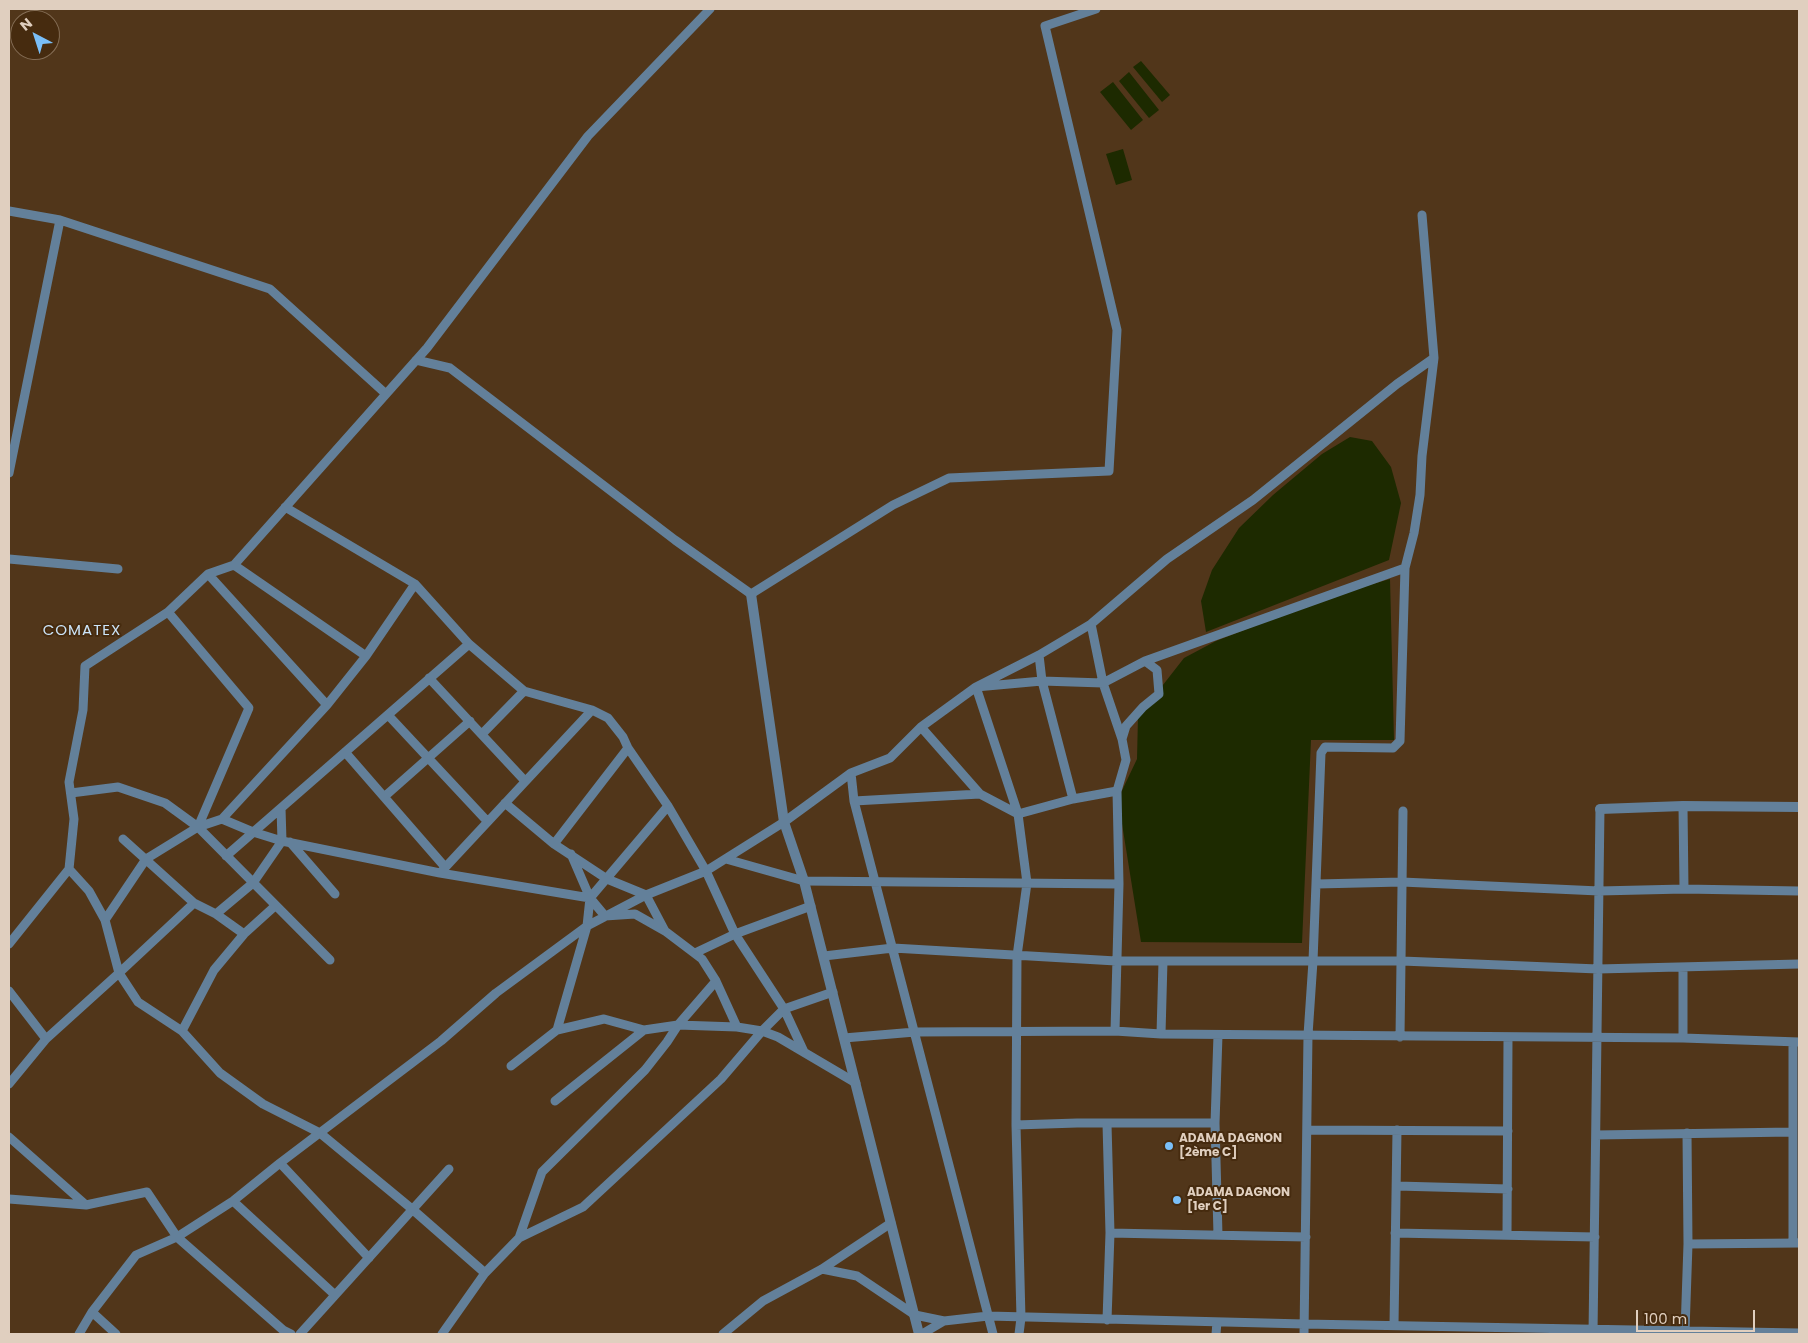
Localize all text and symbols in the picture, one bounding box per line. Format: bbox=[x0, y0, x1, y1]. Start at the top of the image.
north arrow bbox=[10, 10, 60, 60]
text: N bbox=[16, 13, 36, 35]
district label: COMATEX bbox=[42, 622, 122, 640]
place label: ADAMA DAGNON [2ème C] bbox=[1179, 1132, 1282, 1160]
marker: ADAMA DAGNON [2ème C] bbox=[1163, 1140, 1175, 1152]
place label: ADAMA DAGNON [1er C] bbox=[1187, 1186, 1290, 1214]
marker: ADAMA DAGNON [1er C] bbox=[1171, 1194, 1183, 1206]
scale bar bbox=[1638, 1300, 1757, 1332]
text: 100 m bbox=[1644, 1308, 1687, 1329]

